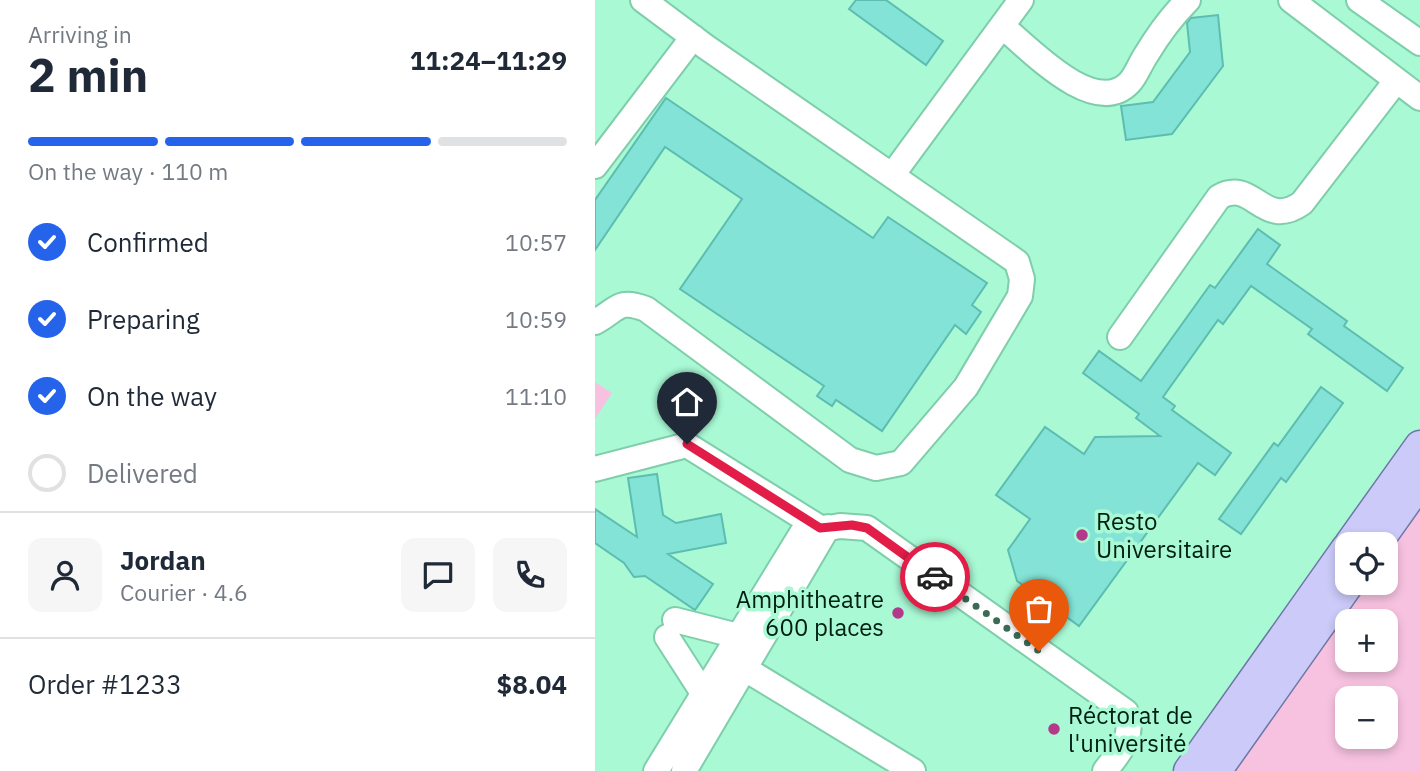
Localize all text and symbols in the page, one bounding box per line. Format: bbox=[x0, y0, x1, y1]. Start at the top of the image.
text: Arriving in bbox=[28, 19, 132, 49]
text: 11:24–11:29 bbox=[410, 43, 567, 77]
text: 2 min bbox=[28, 45, 148, 105]
text: On the way · 110 m bbox=[28, 156, 228, 186]
icon: check bbox=[28, 223, 66, 261]
text: Confirmed bbox=[87, 225, 209, 259]
text: 10:57 bbox=[505, 227, 567, 257]
icon: check bbox=[28, 300, 66, 338]
text: Preparing bbox=[87, 302, 200, 336]
text: 10:59 bbox=[505, 304, 567, 334]
pin bbox=[657, 372, 717, 444]
icon: check bbox=[28, 377, 66, 415]
text: On the way bbox=[87, 379, 217, 413]
text: 11:10 bbox=[505, 381, 567, 411]
icon: home bbox=[668, 383, 706, 421]
text: Delivered bbox=[87, 456, 198, 490]
place label: Resto Universitaire bbox=[1096, 505, 1232, 565]
marker: Resto Universitaire bbox=[1074, 527, 1090, 543]
map controls bbox=[1335, 532, 1398, 749]
button: locate bbox=[1335, 532, 1398, 595]
button: person bbox=[28, 538, 102, 612]
button: chat bbox=[401, 538, 475, 612]
button: phone bbox=[493, 538, 567, 612]
courier bbox=[900, 542, 970, 612]
text: Jordan bbox=[120, 543, 206, 577]
icon: car bbox=[916, 558, 954, 596]
text: Courier · 4.6 bbox=[120, 577, 248, 607]
pin bbox=[1009, 579, 1069, 651]
place label: Amphitheatre 600 places bbox=[736, 583, 884, 643]
icon: bag bbox=[1020, 590, 1058, 628]
marker: Amphitheatre 600 places bbox=[890, 605, 906, 621]
button: + bbox=[1335, 609, 1398, 672]
text: Order #1233 bbox=[28, 667, 182, 701]
text: $8.04 bbox=[497, 667, 567, 701]
button: − bbox=[1335, 686, 1398, 749]
place label: Réctorat de l'université bbox=[1068, 699, 1193, 759]
marker: Réctorat de l'université bbox=[1046, 721, 1062, 737]

